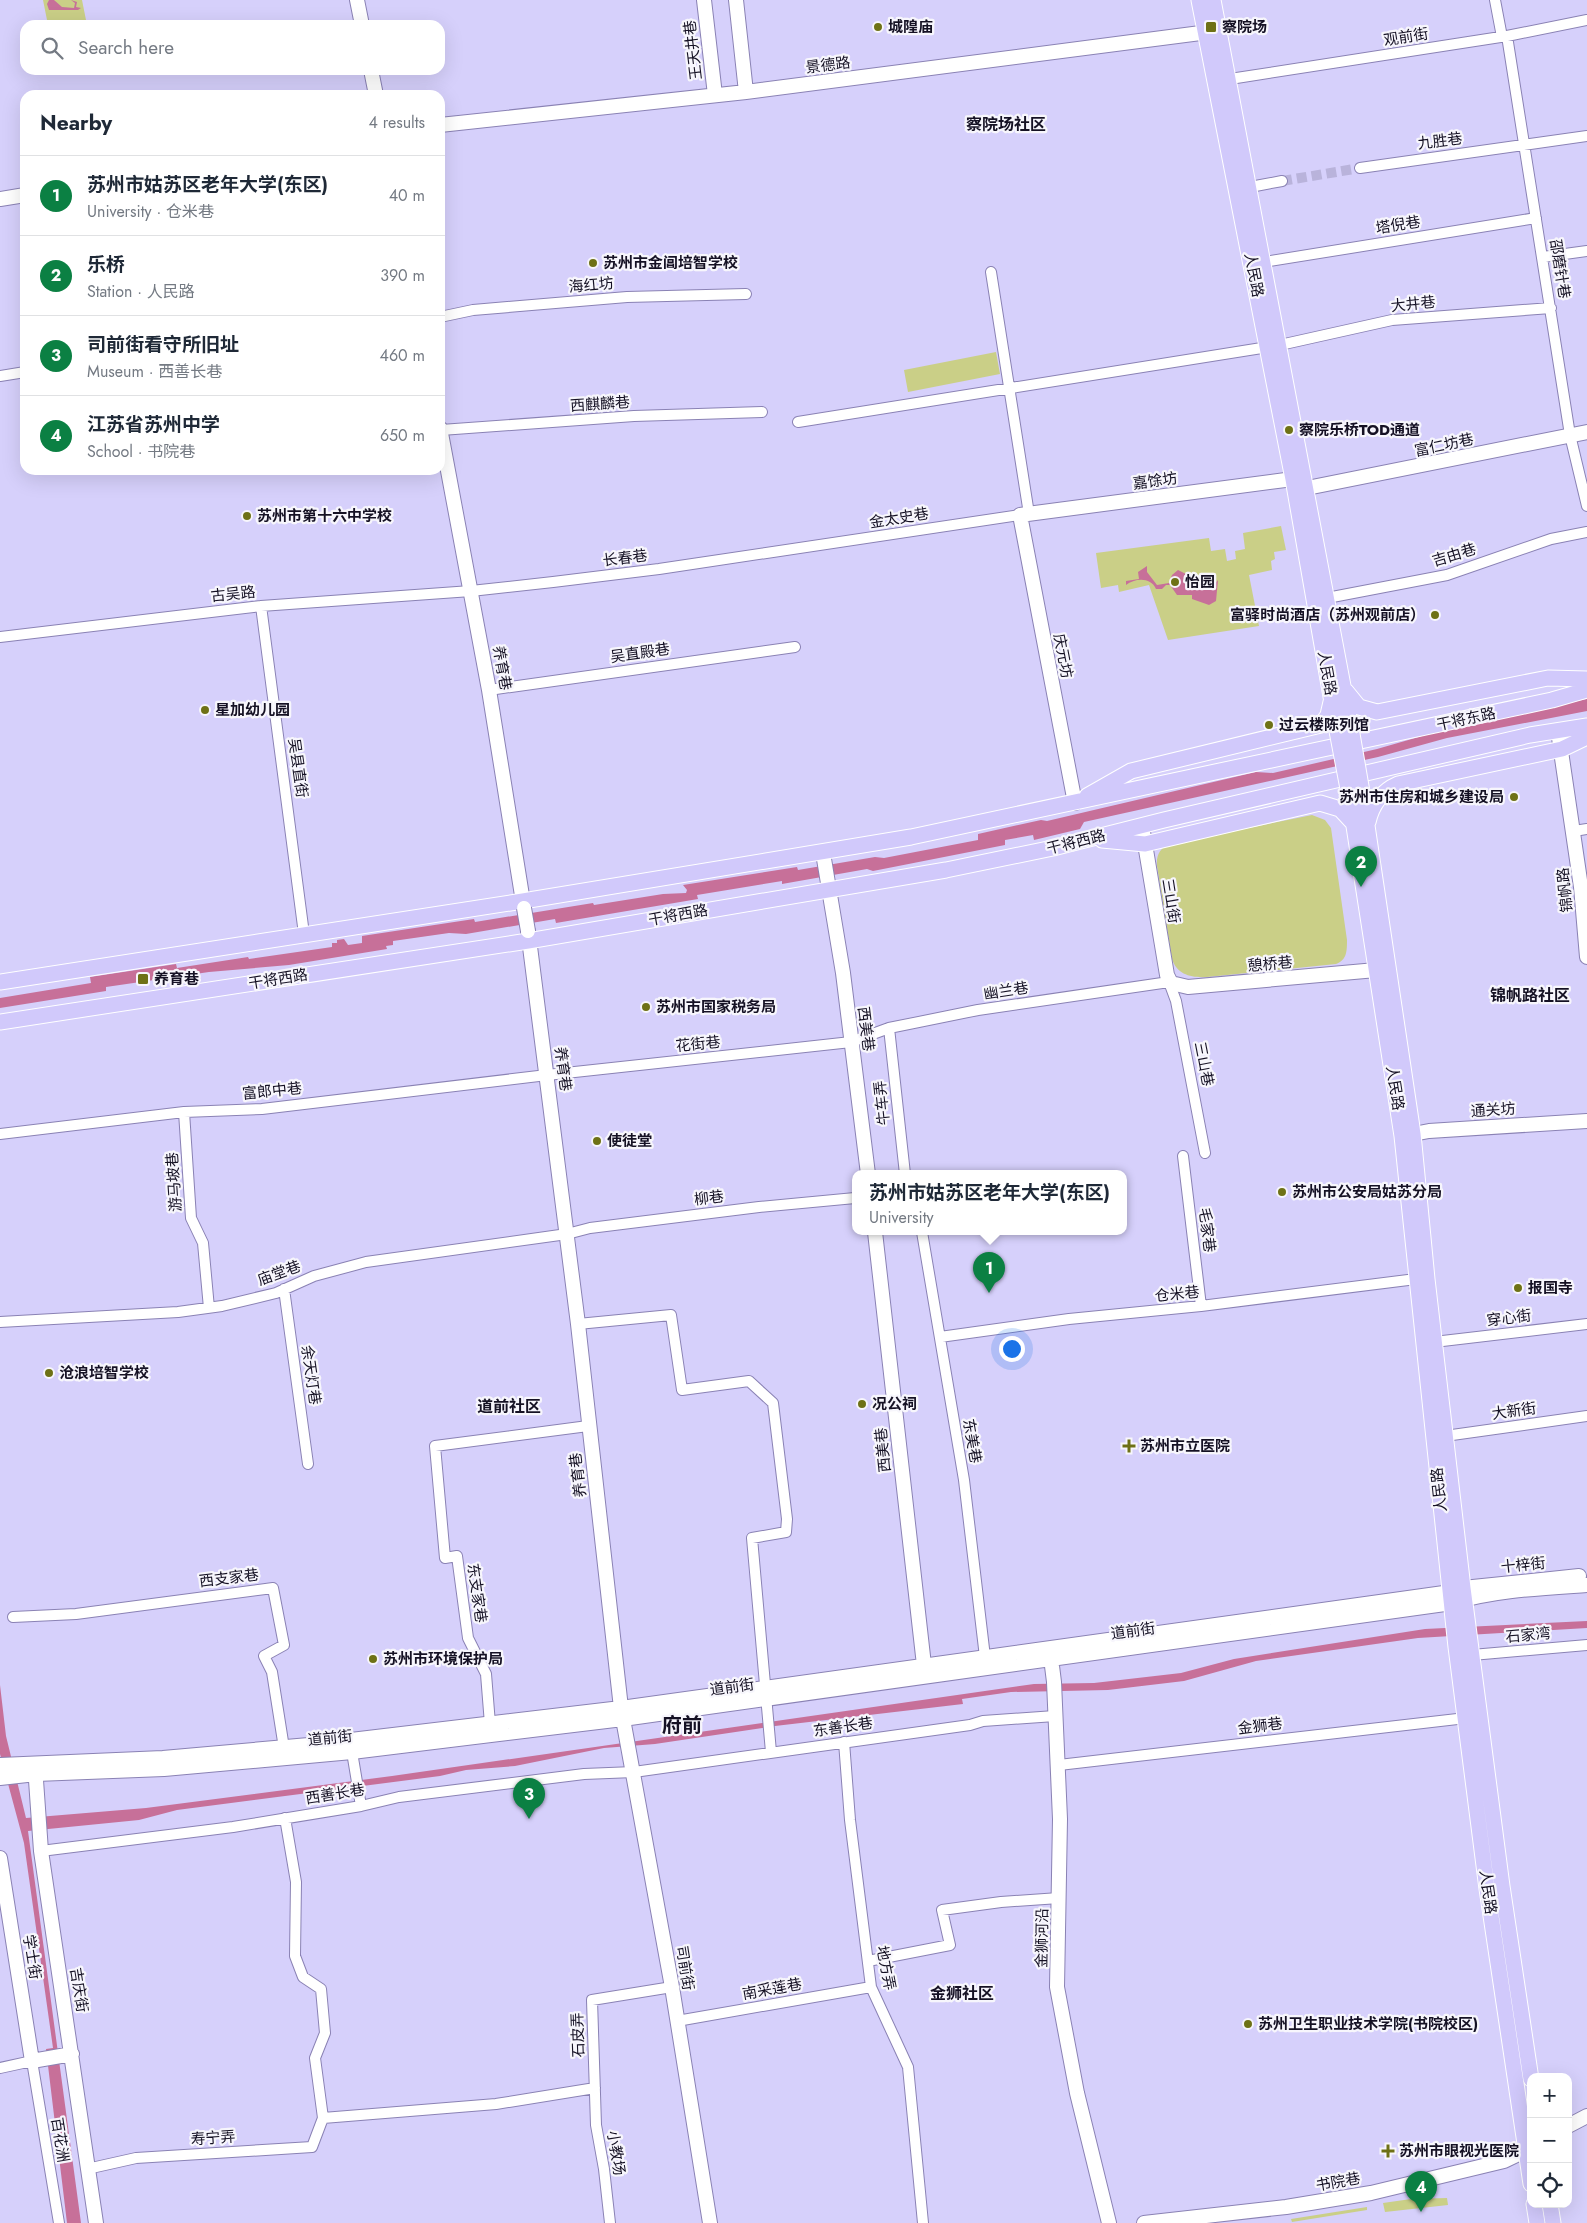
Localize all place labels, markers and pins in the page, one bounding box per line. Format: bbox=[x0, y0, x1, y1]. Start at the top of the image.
place label: 城隍庙 bbox=[888, 16, 933, 38]
place label: 察院场 bbox=[1222, 16, 1267, 38]
marker: 察院场 bbox=[1204, 20, 1218, 34]
marker: 城隍庙 bbox=[872, 21, 884, 33]
place label: 苏州市金阊培智学校 bbox=[603, 252, 738, 274]
marker: 苏州市金阊培智学校 bbox=[587, 257, 599, 269]
place label: 察院乐桥TOD通道 bbox=[1299, 419, 1420, 441]
marker: 察院乐桥TOD通道 bbox=[1283, 424, 1295, 436]
place label: 苏州市第十六中学校 bbox=[257, 505, 392, 527]
marker: 苏州市第十六中学校 bbox=[241, 510, 253, 522]
place label: 怡园 bbox=[1185, 571, 1215, 593]
marker: 怡园 bbox=[1169, 576, 1181, 588]
place label: 富驿时尚酒店（苏州观前店） bbox=[1230, 604, 1425, 626]
marker: 富驿时尚酒店（苏州观前店） bbox=[1429, 609, 1441, 621]
place label: 星加幼儿园 bbox=[215, 699, 290, 721]
marker: 星加幼儿园 bbox=[199, 704, 211, 716]
place label: 过云楼陈列馆 bbox=[1279, 714, 1369, 736]
marker: 过云楼陈列馆 bbox=[1263, 719, 1275, 731]
place label: 苏州市住房和城乡建设局 bbox=[1339, 786, 1504, 808]
marker: 苏州市住房和城乡建设局 bbox=[1508, 791, 1520, 803]
pin: 2 bbox=[1345, 846, 1377, 887]
place label: 养育巷 bbox=[154, 968, 199, 990]
marker: 养育巷 bbox=[136, 972, 150, 986]
place label: 苏州市国家税务局 bbox=[656, 996, 776, 1018]
marker: 苏州市国家税务局 bbox=[640, 1001, 652, 1013]
place label: 使徒堂 bbox=[607, 1130, 652, 1152]
marker: 使徒堂 bbox=[591, 1135, 603, 1147]
place label: 苏州市公安局姑苏分局 bbox=[1292, 1181, 1442, 1203]
marker: 苏州市公安局姑苏分局 bbox=[1276, 1186, 1288, 1198]
pin: 1 bbox=[973, 1252, 1005, 1293]
place label: 报国寺 bbox=[1528, 1277, 1573, 1299]
marker: 报国寺 bbox=[1512, 1282, 1524, 1294]
place label: 沧浪培智学校 bbox=[59, 1362, 149, 1384]
marker: 沧浪培智学校 bbox=[43, 1367, 55, 1379]
place label: 况公祠 bbox=[872, 1393, 917, 1415]
marker: 况公祠 bbox=[856, 1398, 868, 1410]
place label: 苏州市立医院 bbox=[1140, 1435, 1230, 1457]
marker: 苏州市立医院 bbox=[1122, 1439, 1136, 1453]
place label: 苏州市环境保护局 bbox=[383, 1648, 503, 1670]
marker: 苏州市环境保护局 bbox=[367, 1653, 379, 1665]
pin: 3 bbox=[513, 1778, 545, 1819]
place label: 苏州卫生职业技术学院(书院校区) bbox=[1258, 2013, 1478, 2035]
marker: 苏州卫生职业技术学院(书院校区) bbox=[1242, 2018, 1254, 2030]
place label: 苏州市眼视光医院 bbox=[1399, 2140, 1519, 2162]
marker: 苏州市眼视光医院 bbox=[1381, 2144, 1395, 2158]
pin: 4 bbox=[1405, 2171, 1437, 2212]

